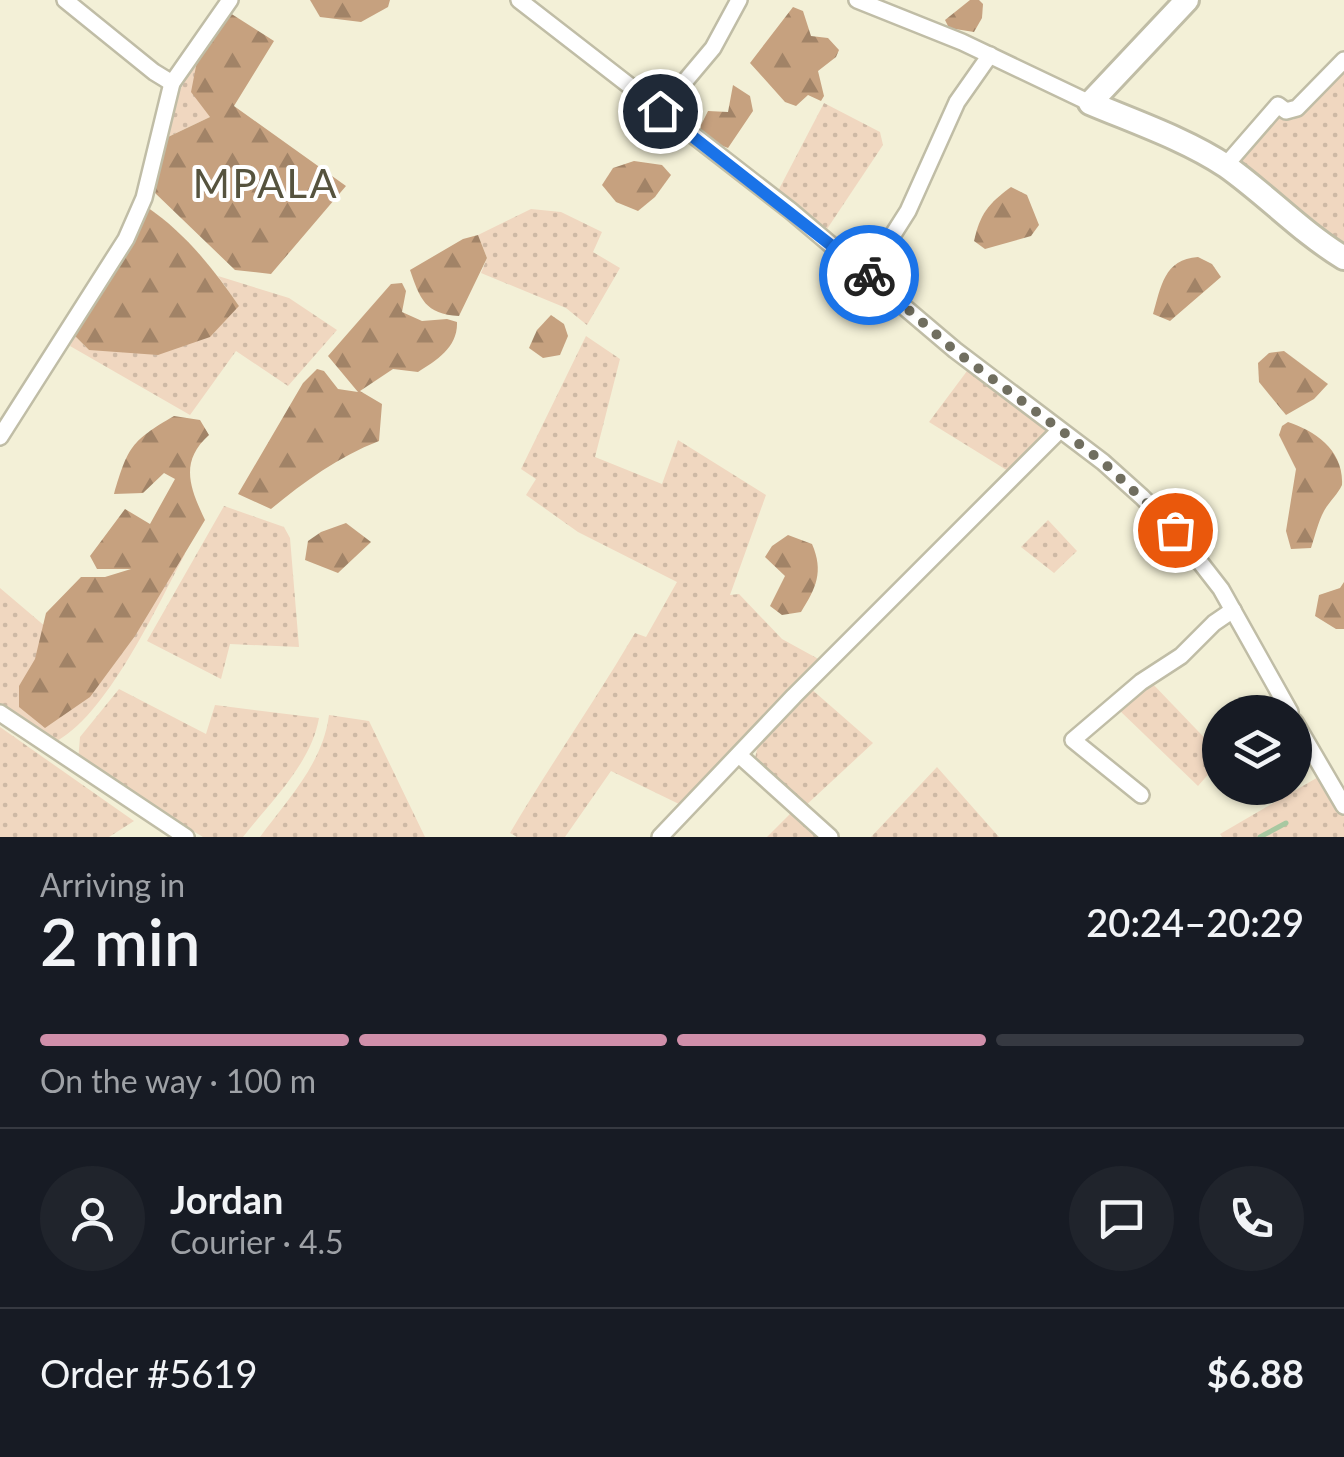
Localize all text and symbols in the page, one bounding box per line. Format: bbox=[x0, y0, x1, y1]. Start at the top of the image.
pin bbox=[618, 69, 703, 154]
icon: home bbox=[633, 84, 688, 139]
district label: MPALA bbox=[193, 159, 339, 207]
courier bbox=[819, 225, 919, 325]
icon: bike bbox=[842, 248, 897, 303]
pin bbox=[1133, 488, 1218, 573]
icon: bag bbox=[1148, 503, 1203, 558]
map controls bbox=[1202, 695, 1312, 805]
button: layers bbox=[1202, 695, 1312, 805]
text: Arriving in bbox=[40, 865, 185, 904]
text: 20:24–20:29 bbox=[1086, 899, 1304, 945]
text: 2 min bbox=[40, 902, 200, 980]
text: On the way · 100 m bbox=[40, 1061, 316, 1100]
button: person bbox=[40, 1166, 145, 1271]
button: chat bbox=[1069, 1166, 1174, 1271]
button: phone bbox=[1199, 1166, 1304, 1271]
text: Jordan bbox=[170, 1176, 283, 1222]
text: Courier · 4.5 bbox=[170, 1222, 344, 1261]
text: Order #5619 bbox=[40, 1350, 257, 1396]
text: $6.88 bbox=[1207, 1350, 1304, 1396]

